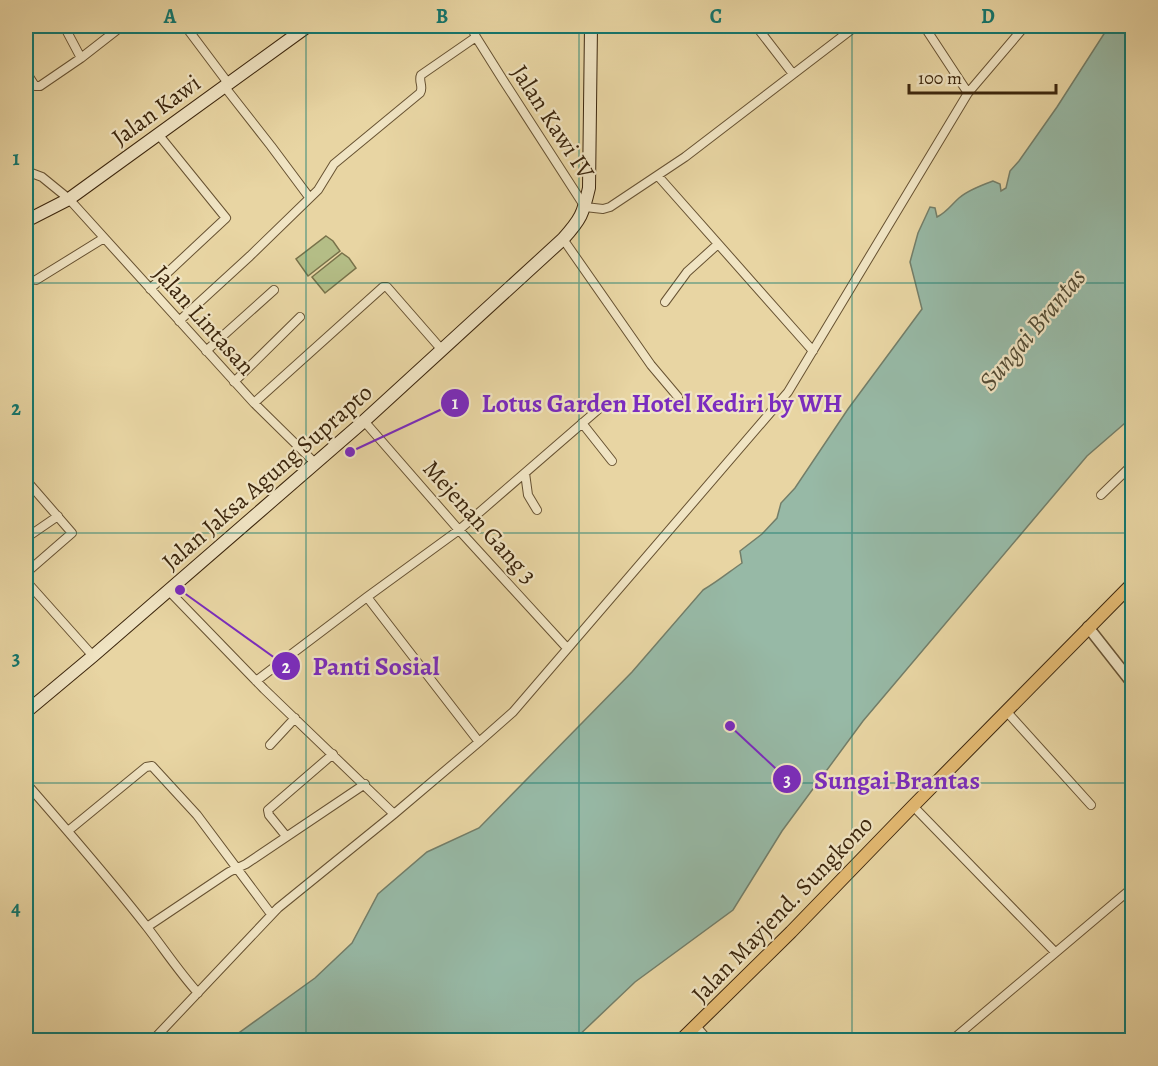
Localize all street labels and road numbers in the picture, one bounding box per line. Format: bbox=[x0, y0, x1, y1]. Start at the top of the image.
street label: Jalan Kawi IV bbox=[504, 59, 602, 186]
street label: Jalan Kawi bbox=[105, 67, 207, 153]
street label: Jalan Lintasan bbox=[146, 258, 262, 382]
street label: Jalan Jaksa Agung Suprapto bbox=[155, 377, 379, 577]
street label: Mejenan Gang 3 bbox=[416, 453, 544, 591]
street label: Jalan Mayjend. Sungkono bbox=[684, 808, 880, 1010]

